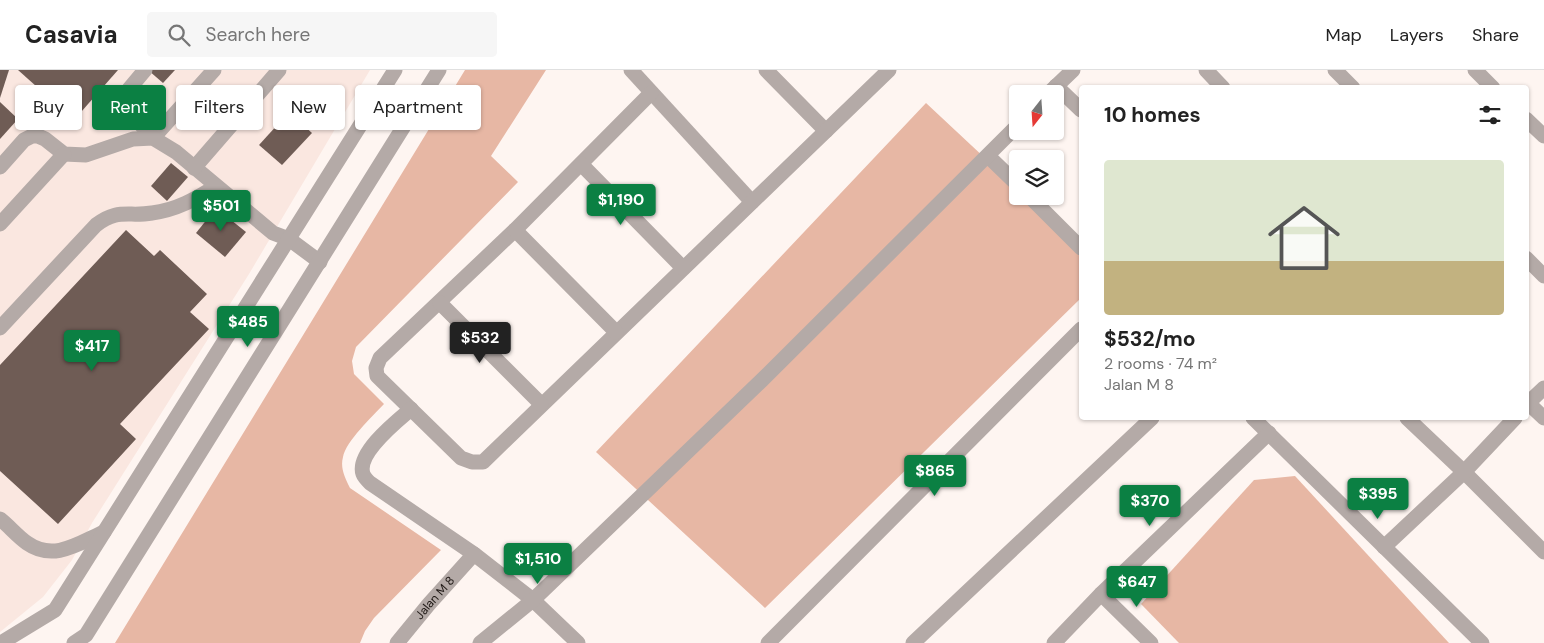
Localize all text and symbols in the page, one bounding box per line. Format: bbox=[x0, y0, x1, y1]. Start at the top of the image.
search box bbox=[147, 12, 497, 57]
text: Casavia bbox=[25, 19, 117, 50]
icon: search bbox=[165, 21, 193, 49]
text: Search here bbox=[205, 22, 310, 47]
text: Map bbox=[1326, 23, 1362, 47]
text: Layers bbox=[1390, 23, 1444, 47]
text: Share bbox=[1472, 23, 1519, 47]
chip: Buy bbox=[15, 85, 82, 130]
chip: Rent bbox=[92, 85, 166, 130]
chip: Filters bbox=[176, 85, 263, 130]
chip: New bbox=[273, 85, 345, 130]
chip: Apartment bbox=[355, 85, 481, 130]
north arrow bbox=[1009, 85, 1064, 140]
map controls bbox=[1009, 85, 1064, 205]
text: 10 homes bbox=[1104, 101, 1201, 129]
icon: filters bbox=[1476, 101, 1504, 129]
button: layers bbox=[1009, 150, 1064, 205]
pin: $1,190 bbox=[580, 184, 662, 226]
text: $1,190 bbox=[598, 189, 644, 210]
pin: $501 bbox=[191, 190, 251, 232]
icon: home bbox=[1259, 193, 1349, 283]
text: $501 bbox=[203, 195, 239, 216]
pin: $485 bbox=[218, 306, 278, 348]
text: $485 bbox=[228, 311, 268, 332]
pin: $532 bbox=[450, 322, 510, 364]
text: $532/mo bbox=[1104, 325, 1196, 353]
text: $532 bbox=[461, 327, 499, 348]
pin: $417 bbox=[62, 330, 122, 372]
text: $417 bbox=[75, 335, 109, 356]
text: 2 rooms · 74 m² bbox=[1104, 353, 1217, 374]
text: Jalan M 8 bbox=[1104, 374, 1174, 395]
pin: $865 bbox=[905, 454, 965, 497]
text: $865 bbox=[915, 460, 955, 481]
pin: $395 bbox=[1348, 478, 1408, 520]
text: $395 bbox=[1358, 483, 1398, 504]
pin: $370 bbox=[1120, 484, 1180, 527]
text: $370 bbox=[1131, 490, 1169, 511]
pin: $1,510 bbox=[497, 542, 579, 585]
text: $1,510 bbox=[515, 548, 561, 569]
pin: $647 bbox=[1107, 566, 1167, 608]
text: $647 bbox=[1118, 571, 1156, 592]
street label: Jalan M 8 bbox=[412, 573, 458, 623]

